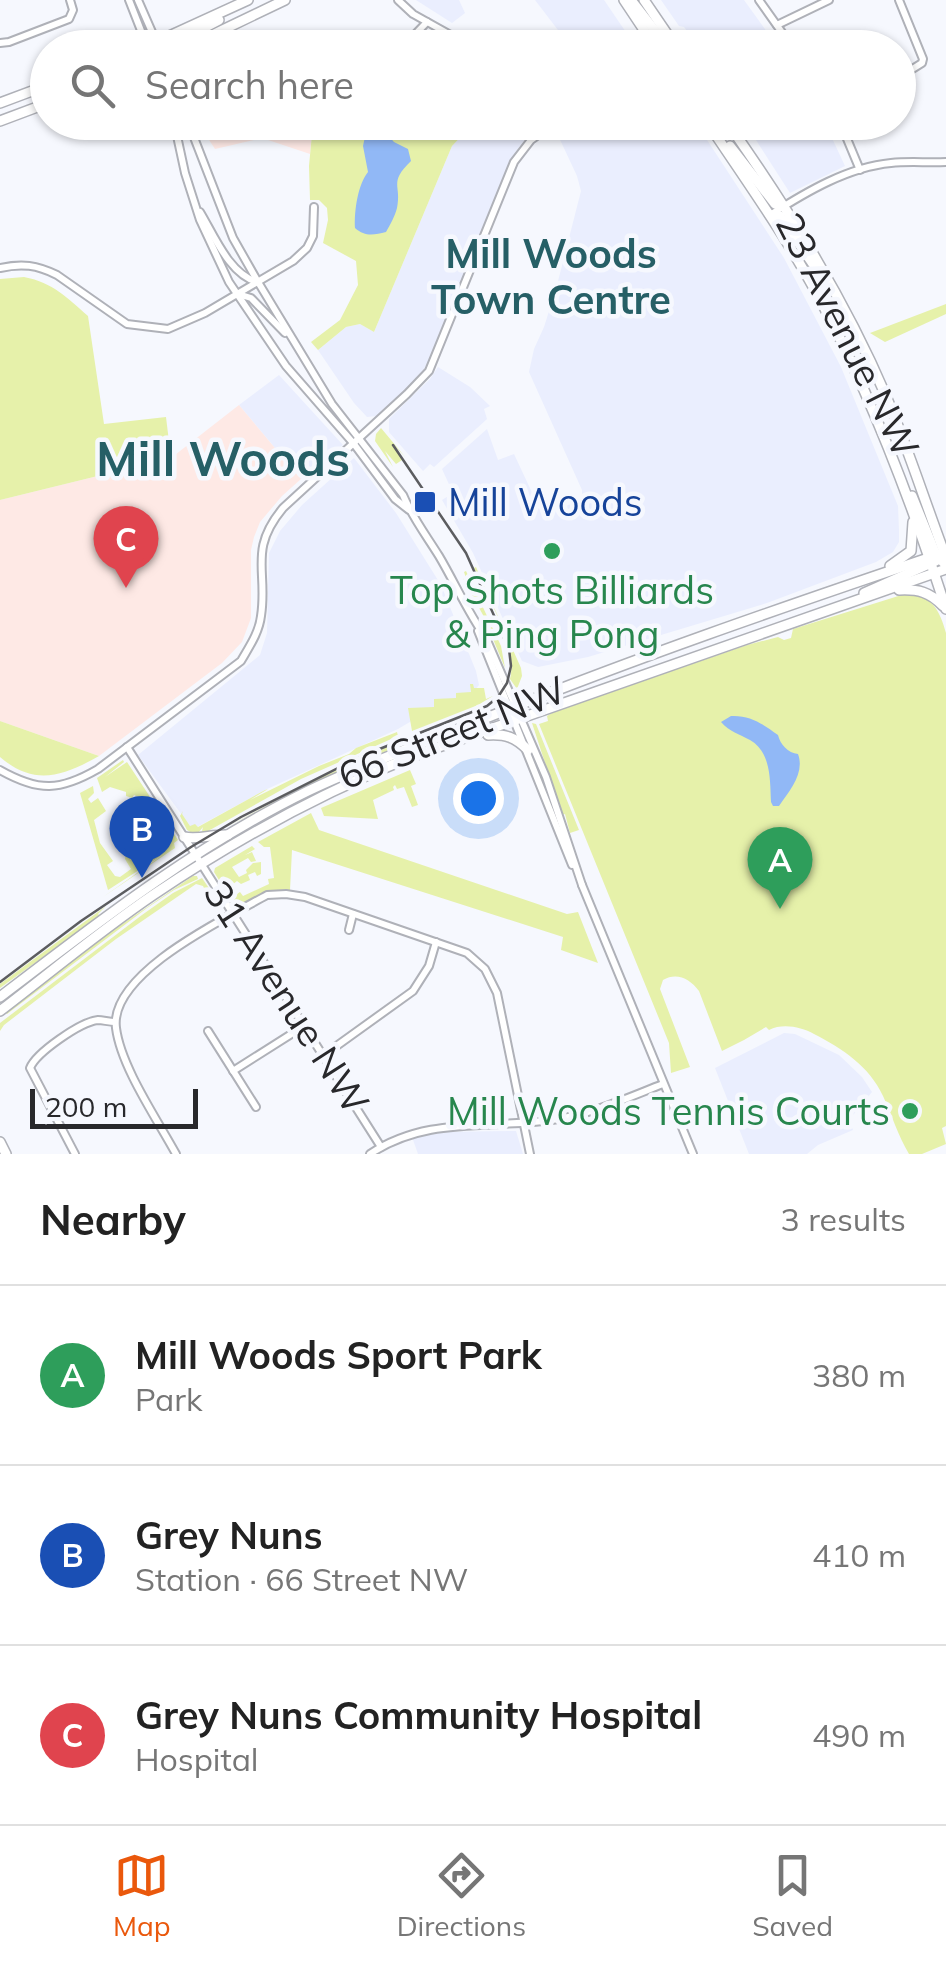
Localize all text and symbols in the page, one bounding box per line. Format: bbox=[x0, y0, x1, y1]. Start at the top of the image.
search box bbox=[30, 30, 916, 140]
icon: search bbox=[65, 58, 120, 113]
text: Search here bbox=[145, 61, 354, 109]
street label: 23 Avenue NW bbox=[766, 205, 930, 465]
district label: Mill Woods Town Centre bbox=[431, 228, 671, 324]
district label: Mill Woods bbox=[96, 428, 350, 488]
place label: Mill Woods bbox=[448, 478, 643, 526]
marker: Mill Woods bbox=[412, 489, 438, 515]
pin: C bbox=[94, 506, 158, 588]
marker: Top Shots Billiards & Ping Pong bbox=[541, 540, 563, 562]
place label: Top Shots Billiards & Ping Pong bbox=[390, 566, 714, 658]
street label: 66 Street NW bbox=[331, 665, 573, 799]
your location bbox=[453, 773, 504, 824]
pin: B bbox=[110, 796, 174, 878]
pin: A bbox=[748, 826, 812, 909]
street label: 31 Avenue NW bbox=[194, 871, 380, 1123]
scale bar bbox=[30, 1084, 198, 1128]
place label: Mill Woods Tennis Courts bbox=[447, 1087, 890, 1135]
text: 200 m bbox=[45, 1089, 127, 1124]
marker: Mill Woods Tennis Courts bbox=[899, 1100, 921, 1122]
text: Nearby bbox=[40, 1193, 186, 1246]
text: 3 results bbox=[781, 1199, 906, 1239]
text: Mill Woods Sport Park bbox=[135, 1331, 542, 1379]
text: A bbox=[60, 1355, 85, 1395]
text: 380 m bbox=[812, 1355, 906, 1395]
text: Park bbox=[135, 1379, 202, 1419]
text: Grey Nuns bbox=[135, 1511, 323, 1559]
text: B bbox=[61, 1535, 84, 1575]
text: 410 m bbox=[812, 1535, 906, 1575]
text: Station · 66 Street NW bbox=[135, 1559, 468, 1599]
text: Grey Nuns Community Hospital bbox=[135, 1691, 702, 1739]
text: C bbox=[62, 1715, 83, 1755]
text: 490 m bbox=[812, 1715, 906, 1755]
text: Hospital bbox=[135, 1739, 259, 1779]
tab: Map bbox=[113, 1848, 171, 1943]
tab: Directions bbox=[397, 1848, 526, 1943]
tab: Saved bbox=[752, 1848, 833, 1943]

